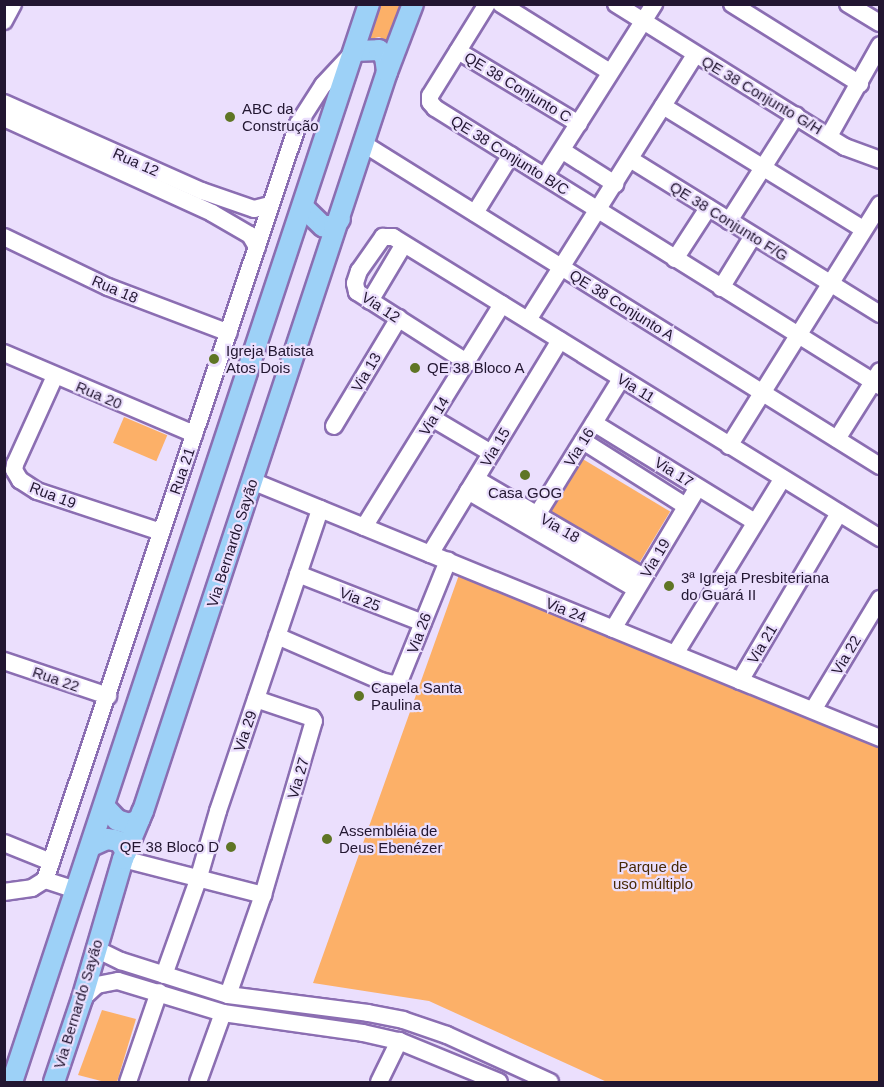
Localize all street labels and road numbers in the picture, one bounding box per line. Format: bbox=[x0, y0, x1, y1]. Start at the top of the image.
street label: QE 38 Conjunto C bbox=[461, 48, 575, 126]
street label: QE 38 Conjunto G/H bbox=[698, 52, 826, 138]
street label: QE 38 Conjunto B/C bbox=[448, 111, 572, 199]
street label: Rua 12 bbox=[110, 144, 162, 180]
street label: QE 38 Conjunto F/G bbox=[667, 177, 791, 265]
street label: QE 38 Conjunto A bbox=[566, 265, 678, 345]
street label: Rua 18 bbox=[89, 271, 141, 307]
street label: Via 12 bbox=[358, 288, 404, 326]
street label: Via 13 bbox=[347, 349, 385, 395]
street label: Via 11 bbox=[614, 369, 658, 407]
street label: Rua 20 bbox=[73, 377, 125, 413]
street label: Via 14 bbox=[415, 393, 453, 439]
street label: Via 15 bbox=[476, 424, 514, 470]
street label: Via 16 bbox=[560, 424, 598, 470]
street label: Rua 21 bbox=[166, 445, 198, 497]
street label: Via 17 bbox=[651, 453, 697, 491]
street label: Via Bernardo Sayão bbox=[203, 477, 261, 609]
street label: Rua 19 bbox=[27, 478, 79, 512]
street label: Via 18 bbox=[537, 510, 583, 546]
street label: Via 19 bbox=[636, 535, 674, 581]
street label: Via 25 bbox=[337, 583, 383, 615]
street label: Via 24 bbox=[543, 594, 589, 626]
street label: Via 26 bbox=[403, 610, 435, 656]
street label: Via 21 bbox=[743, 621, 781, 667]
street label: Via 22 bbox=[827, 632, 865, 678]
street label: Rua 22 bbox=[30, 663, 82, 695]
street label: Via 29 bbox=[230, 708, 260, 754]
street label: Via 27 bbox=[284, 755, 312, 801]
street label: Via Bernardo Sayão bbox=[50, 937, 106, 1071]

